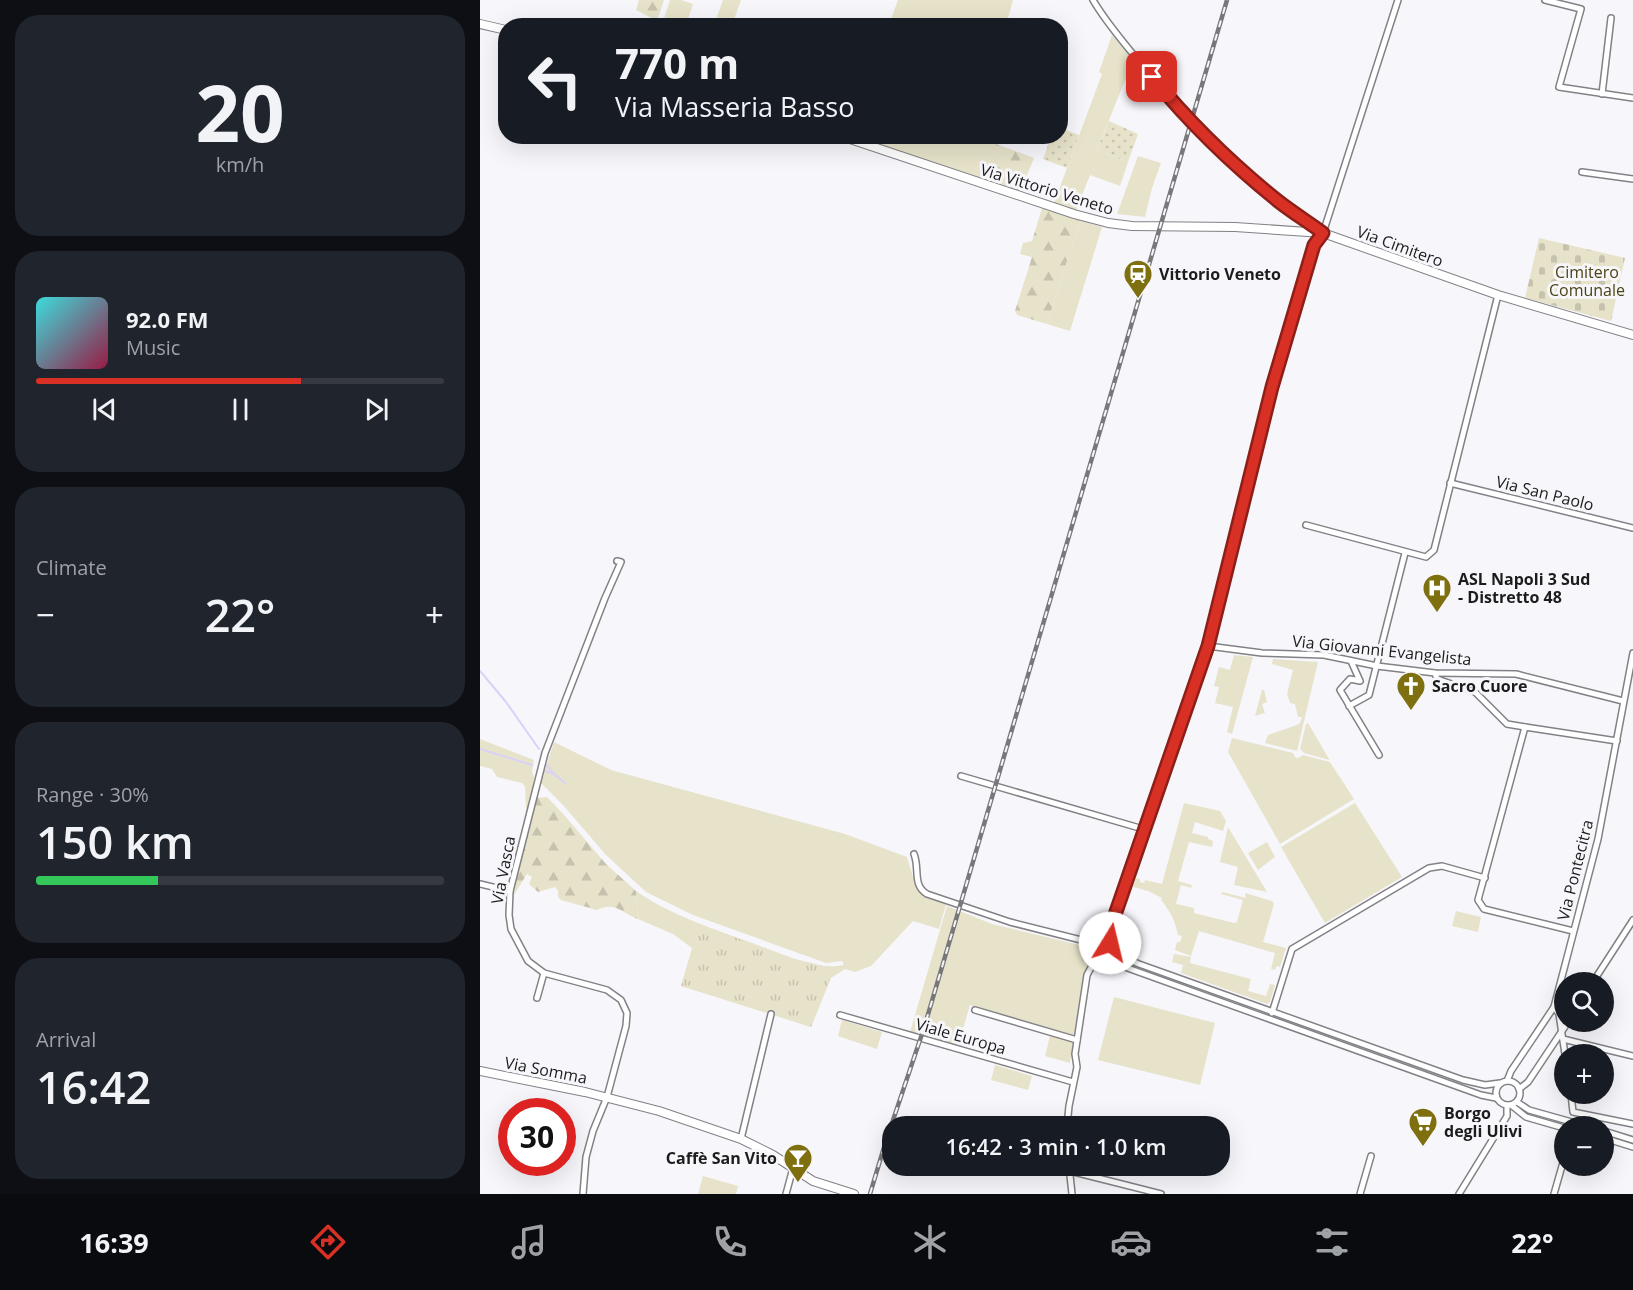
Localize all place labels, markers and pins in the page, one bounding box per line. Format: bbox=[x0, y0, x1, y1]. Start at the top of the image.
pin bbox=[1126, 51, 1177, 102]
station icon: Vittorio Veneto bbox=[1122, 258, 1154, 300]
place label: Vittorio Veneto bbox=[1159, 263, 1281, 285]
place label: ASL Napoli 3 Sud - Distretto 48 bbox=[1458, 568, 1590, 608]
hospital icon: ASL Napoli 3 Sud - Distretto 48 bbox=[1421, 572, 1453, 614]
church icon: Sacro Cuore bbox=[1395, 670, 1427, 712]
place label: Sacro Cuore bbox=[1432, 675, 1527, 697]
place label: Borgo degli Ulivi bbox=[1444, 1102, 1522, 1142]
supermarket icon: Borgo degli Ulivi bbox=[1407, 1106, 1439, 1148]
bar icon: Caffè San Vito bbox=[782, 1142, 814, 1184]
place label: Caffè San Vito bbox=[666, 1147, 777, 1169]

